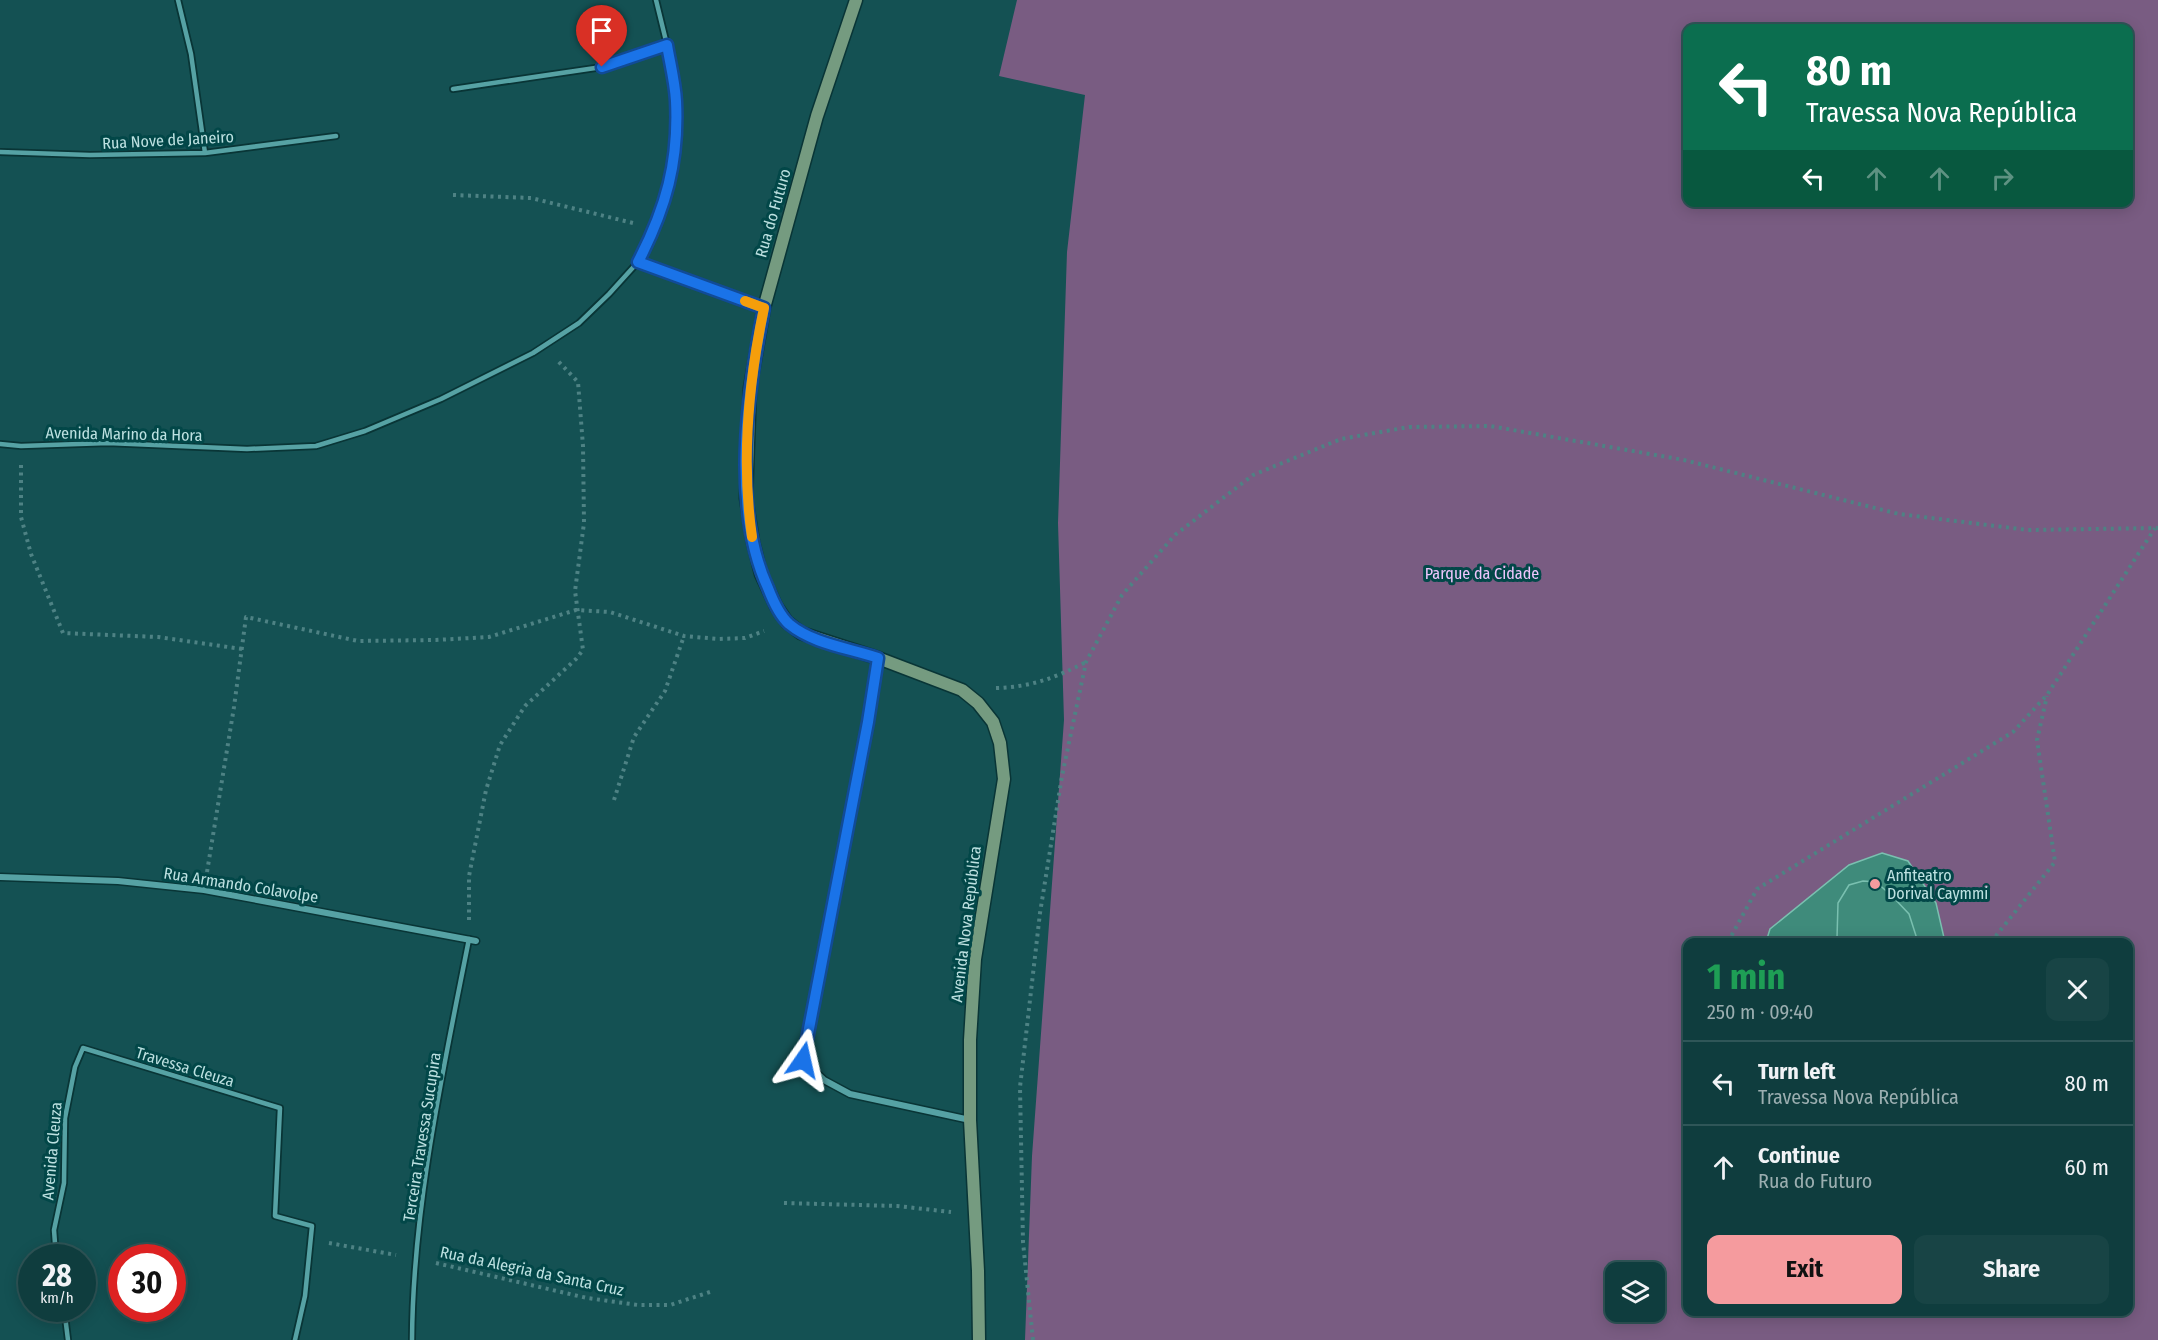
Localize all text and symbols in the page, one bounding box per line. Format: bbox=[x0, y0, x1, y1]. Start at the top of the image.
pin bbox=[576, 5, 627, 67]
icon: arrive bbox=[585, 14, 618, 47]
text: 80 m bbox=[1806, 46, 1892, 96]
icon: left bbox=[1707, 48, 1785, 126]
text: Travessa Nova República bbox=[1806, 97, 2077, 129]
street label: Rua Nove de Janeiro bbox=[102, 127, 234, 153]
icon: left bbox=[1797, 162, 1830, 195]
icon: ahead bbox=[1860, 162, 1893, 195]
icon: ahead bbox=[1923, 162, 1956, 195]
icon: right bbox=[1986, 162, 2019, 195]
street label: Rua do Futuro bbox=[751, 166, 795, 260]
street label: Avenida Marino da Hora bbox=[46, 423, 203, 445]
park label: Parque da Cidade bbox=[1425, 564, 1539, 583]
street label: Avenida Nova República bbox=[947, 845, 985, 1003]
street label: Rua Armando Colavolpe bbox=[162, 863, 320, 907]
place label: Anfiteatro Dorival Caymmi bbox=[1887, 866, 1988, 903]
marker: Anfiteatro Dorival Caymmi bbox=[1868, 877, 1882, 891]
text: 1 min bbox=[1707, 955, 1785, 999]
button: close bbox=[2046, 958, 2109, 1021]
text: 250 m · 09:40 bbox=[1707, 1000, 1813, 1024]
position arrow bbox=[771, 1028, 835, 1092]
street label: Travessa Cleuza bbox=[133, 1043, 237, 1091]
street label: Terceira Travessa Sucupira bbox=[399, 1051, 445, 1223]
text: Turn left bbox=[1758, 1058, 1836, 1085]
icon: left bbox=[1707, 1067, 1740, 1100]
text: 80 m bbox=[2064, 1070, 2109, 1097]
text: Travessa Nova República bbox=[1758, 1085, 1959, 1109]
street label: Avenida Cleuza bbox=[38, 1101, 66, 1201]
text: Continue bbox=[1758, 1142, 1840, 1169]
icon: ahead bbox=[1707, 1151, 1740, 1184]
text: 60 m bbox=[2065, 1154, 2109, 1181]
text: Rua do Futuro bbox=[1758, 1169, 1872, 1193]
button: Exit bbox=[1707, 1235, 1902, 1304]
button: Share bbox=[1914, 1235, 2109, 1304]
street label: Rua da Alegria da Santa Cruz bbox=[438, 1242, 626, 1300]
speed limit sign: 30 bbox=[108, 1244, 186, 1322]
text: 28 bbox=[42, 1258, 72, 1294]
map controls bbox=[1605, 1262, 1665, 1322]
button: layers bbox=[1605, 1262, 1665, 1322]
text: km/h bbox=[40, 1289, 74, 1307]

